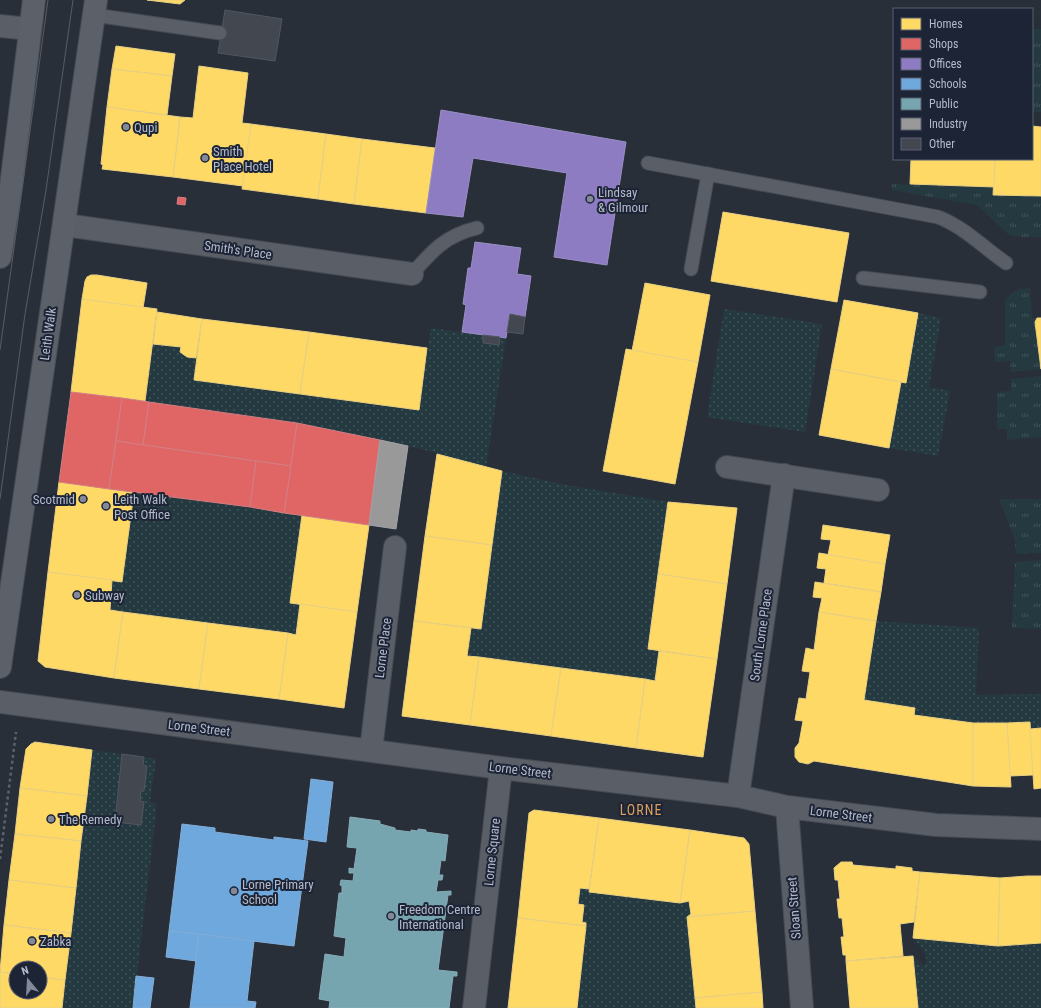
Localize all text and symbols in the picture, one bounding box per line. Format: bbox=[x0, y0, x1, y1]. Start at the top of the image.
legend bbox=[893, 8, 1033, 160]
text: Homes bbox=[929, 17, 963, 31]
text: Shops bbox=[929, 37, 958, 51]
text: Offices bbox=[929, 57, 962, 71]
text: Schools bbox=[929, 77, 967, 91]
text: Public bbox=[929, 97, 959, 111]
text: Industry bbox=[929, 117, 967, 131]
place label: Qupi bbox=[134, 120, 158, 135]
marker: Qupi bbox=[121, 122, 131, 132]
text: Other bbox=[929, 137, 955, 151]
place label: Smith Place Hotel bbox=[213, 144, 272, 174]
marker: Smith Place Hotel bbox=[200, 153, 210, 163]
place label: Lindsay & Gilmour bbox=[598, 185, 648, 215]
marker: Lindsay & Gilmour bbox=[585, 194, 595, 204]
street label: Smith's Place bbox=[203, 238, 273, 262]
street label: Leith Walk bbox=[37, 307, 59, 361]
place label: Scotmid bbox=[33, 492, 75, 507]
place label: Leith Walk Post Office bbox=[114, 492, 170, 522]
marker: Scotmid bbox=[78, 494, 88, 504]
marker: Leith Walk Post Office bbox=[101, 501, 111, 511]
place label: Subway bbox=[85, 588, 125, 603]
street label: South Lorne Place bbox=[747, 588, 775, 682]
marker: Subway bbox=[72, 590, 82, 600]
street label: Lorne Place bbox=[372, 617, 394, 679]
street label: Lorne Street bbox=[167, 717, 231, 739]
street label: Lorne Street bbox=[488, 759, 552, 781]
district label: LORNE bbox=[620, 802, 662, 818]
street label: Lorne Street bbox=[809, 803, 873, 825]
place label: The Remedy bbox=[59, 812, 122, 827]
marker: The Remedy bbox=[46, 814, 56, 824]
street label: Lorne Square bbox=[481, 818, 503, 886]
street label: Sloan Street bbox=[784, 876, 804, 940]
place label: Lorne Primary School bbox=[242, 877, 314, 907]
marker: Lorne Primary School bbox=[229, 886, 239, 896]
place label: Freedom Centre International bbox=[399, 902, 480, 932]
marker: Freedom Centre International bbox=[386, 911, 396, 921]
place label: Zabka bbox=[40, 934, 72, 949]
marker: Zabka bbox=[27, 936, 37, 946]
north arrow bbox=[8, 960, 48, 1000]
text: N bbox=[20, 964, 31, 978]

